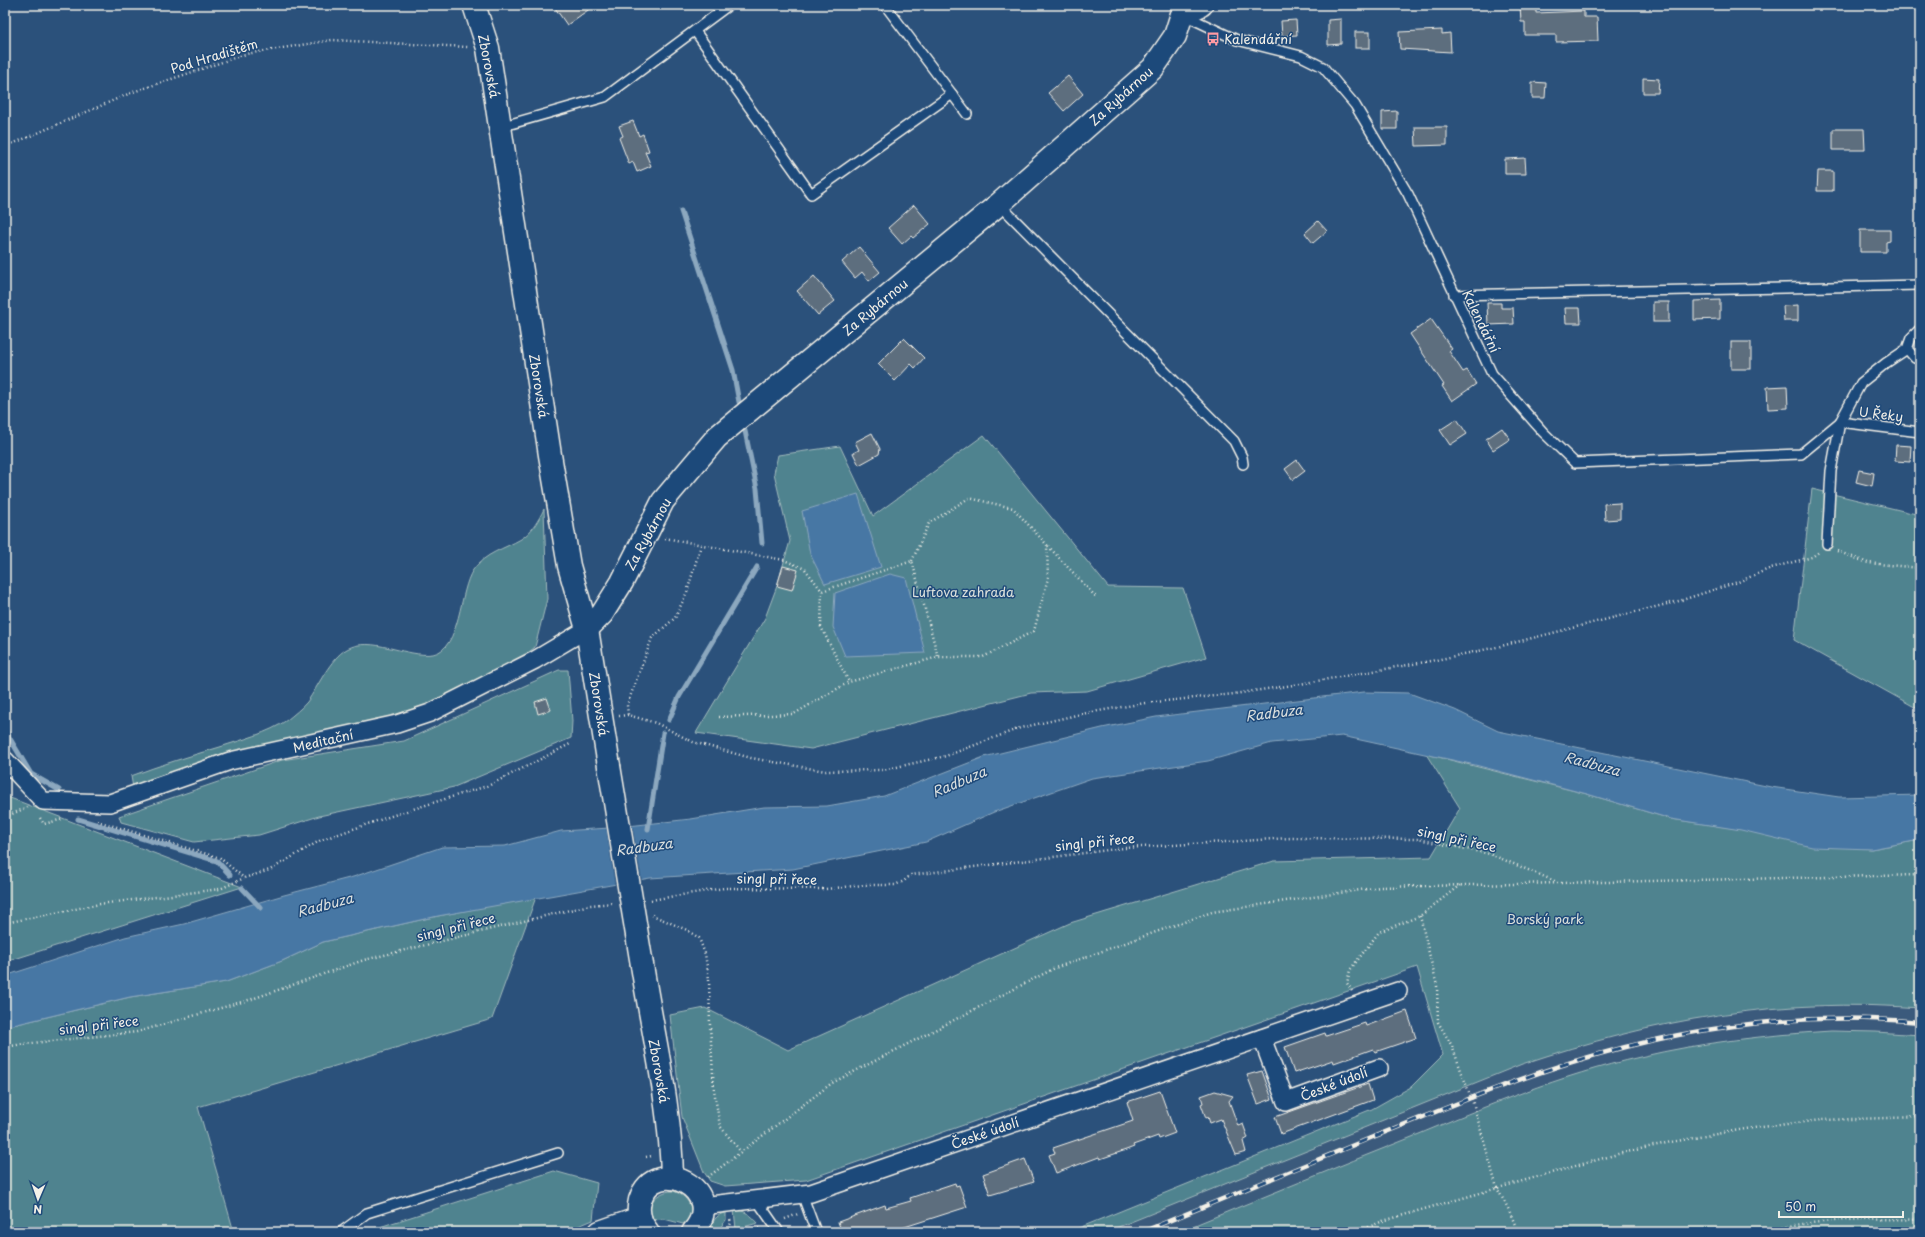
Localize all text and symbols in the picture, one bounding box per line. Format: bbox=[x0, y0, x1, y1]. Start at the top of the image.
place label: Kalendářní bbox=[1224, 29, 1292, 48]
bus stop icon: Kalendářní bbox=[1205, 31, 1221, 47]
street label: Zborovská bbox=[474, 32, 505, 100]
street label: Pod Hradištěm bbox=[168, 33, 260, 78]
street label: Za Rybárnou bbox=[1085, 62, 1157, 129]
street label: Za Rybárnou bbox=[838, 274, 911, 340]
street label: Kalendářní bbox=[1458, 286, 1505, 356]
street label: Zborovská bbox=[525, 353, 554, 420]
street label: U Řeky bbox=[1858, 401, 1904, 426]
street label: Za Rybárnou bbox=[620, 494, 675, 573]
park label: Luftova zahrada bbox=[912, 582, 1015, 601]
street label: Zborovská bbox=[585, 671, 614, 738]
water label: Radbuza bbox=[1244, 698, 1305, 726]
street label: Meditační bbox=[291, 724, 355, 757]
water label: Radbuza bbox=[1562, 746, 1624, 781]
water label: Radbuza bbox=[928, 760, 991, 802]
street label: singl při řece bbox=[1416, 821, 1498, 856]
street label: singl při řece bbox=[1054, 828, 1136, 855]
water label: Radbuza bbox=[614, 832, 675, 861]
street label: singl při řece bbox=[737, 868, 817, 889]
water label: Radbuza bbox=[294, 887, 357, 922]
street label: singl při řece bbox=[415, 908, 497, 945]
park label: Borský park bbox=[1506, 909, 1584, 928]
street label: singl při řece bbox=[58, 1010, 140, 1039]
street label: Zborovská bbox=[645, 1037, 675, 1105]
street label: České údolí bbox=[1297, 1062, 1370, 1105]
street label: České údolí bbox=[948, 1112, 1021, 1153]
north arrow bbox=[18, 1179, 58, 1219]
scale bar bbox=[1779, 1193, 1903, 1219]
text: 50 m bbox=[1785, 1197, 1816, 1215]
text: N bbox=[33, 1201, 42, 1218]

